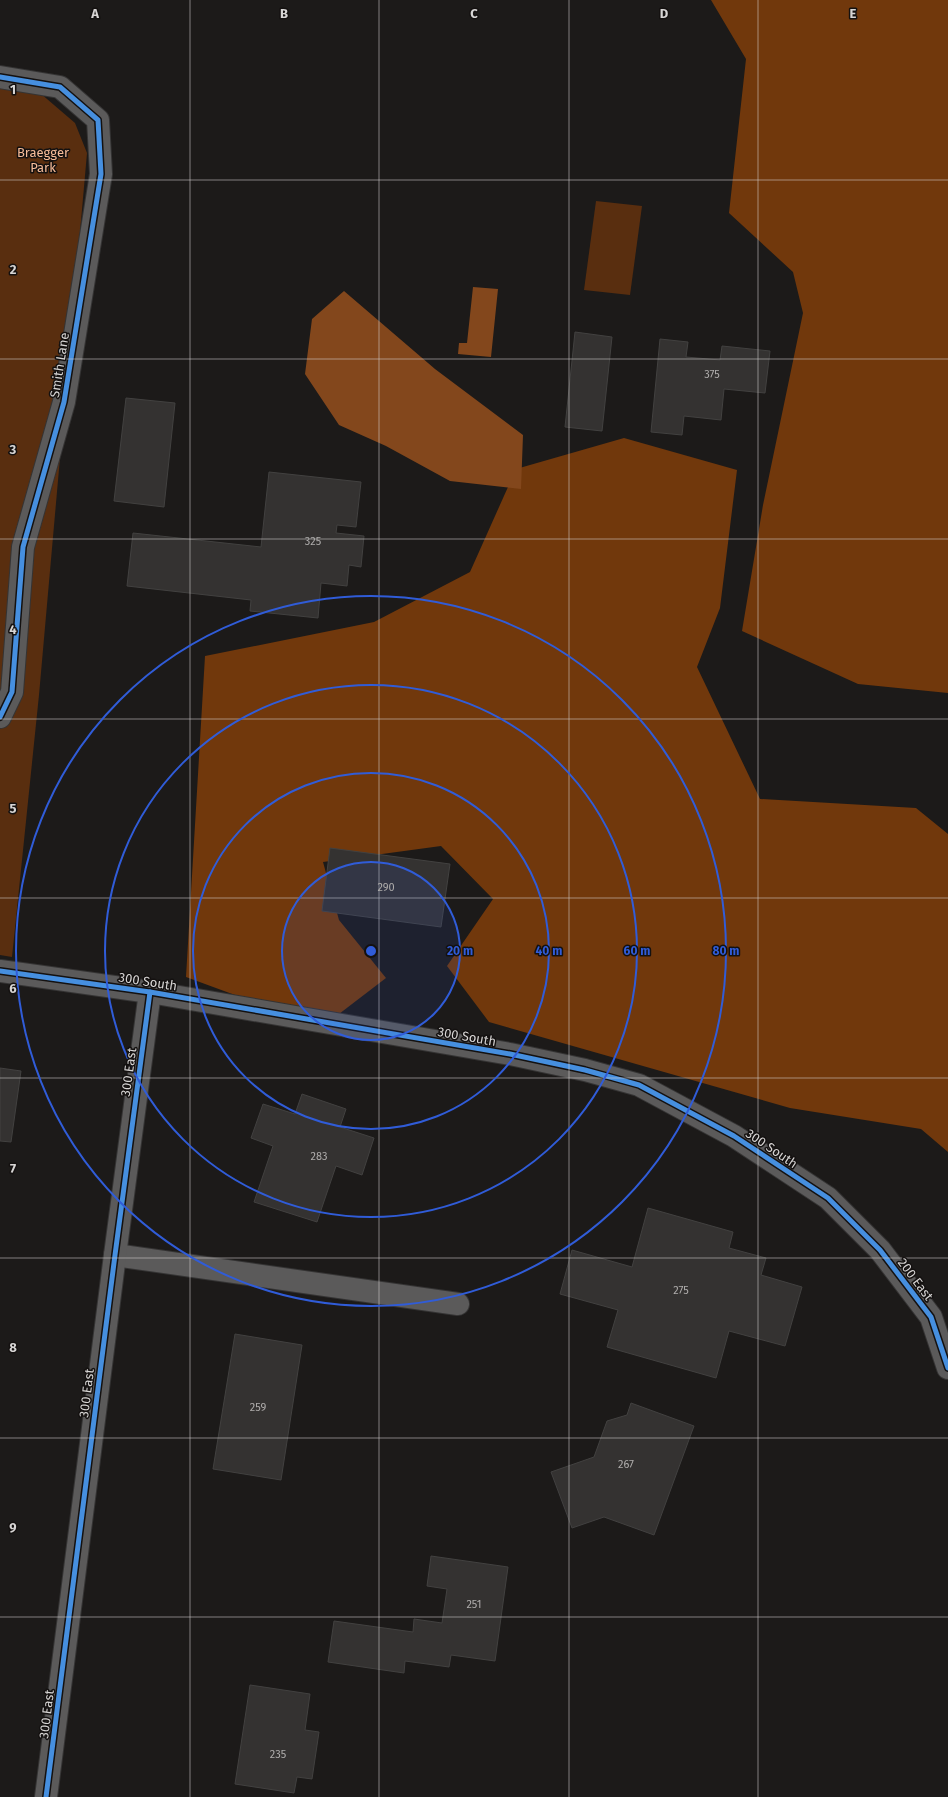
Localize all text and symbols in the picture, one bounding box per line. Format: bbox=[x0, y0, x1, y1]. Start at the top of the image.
text: A bbox=[90, 6, 99, 21]
text: B bbox=[280, 6, 288, 21]
text: C bbox=[470, 6, 478, 21]
text: D bbox=[660, 6, 669, 21]
text: E bbox=[850, 6, 857, 21]
text: 1 bbox=[10, 82, 16, 97]
park label: Braegger Park bbox=[17, 145, 69, 175]
text: 2 bbox=[10, 262, 17, 277]
street label: Smith Lane bbox=[47, 331, 72, 399]
house number: 375 bbox=[704, 368, 720, 381]
text: 3 bbox=[9, 442, 17, 457]
house number: 325 bbox=[305, 535, 322, 548]
text: 4 bbox=[9, 622, 17, 637]
text: 5 bbox=[10, 801, 17, 816]
house number: 290 bbox=[377, 881, 395, 894]
centre of rings bbox=[364, 944, 378, 958]
text: 20 m bbox=[447, 944, 473, 958]
text: 40 m bbox=[536, 944, 562, 958]
text: 60 m bbox=[624, 944, 650, 958]
text: 80 m bbox=[713, 944, 739, 958]
street label: 300 South bbox=[118, 969, 178, 994]
text: 6 bbox=[9, 981, 17, 996]
street label: 300 South bbox=[437, 1024, 497, 1049]
street label: 300 East bbox=[118, 1046, 139, 1097]
street label: 300 South bbox=[743, 1126, 800, 1171]
house number: 283 bbox=[311, 1150, 328, 1163]
text: 7 bbox=[10, 1161, 16, 1176]
street label: 200 East bbox=[895, 1255, 936, 1304]
house number: 275 bbox=[673, 1284, 689, 1297]
text: 8 bbox=[9, 1340, 17, 1355]
street label: 300 East bbox=[76, 1368, 97, 1418]
house number: 259 bbox=[250, 1401, 267, 1414]
house number: 267 bbox=[618, 1458, 634, 1471]
text: 9 bbox=[9, 1520, 17, 1535]
house number: 251 bbox=[466, 1598, 482, 1611]
street label: 300 East bbox=[36, 1689, 57, 1739]
house number: 235 bbox=[270, 1748, 287, 1761]

